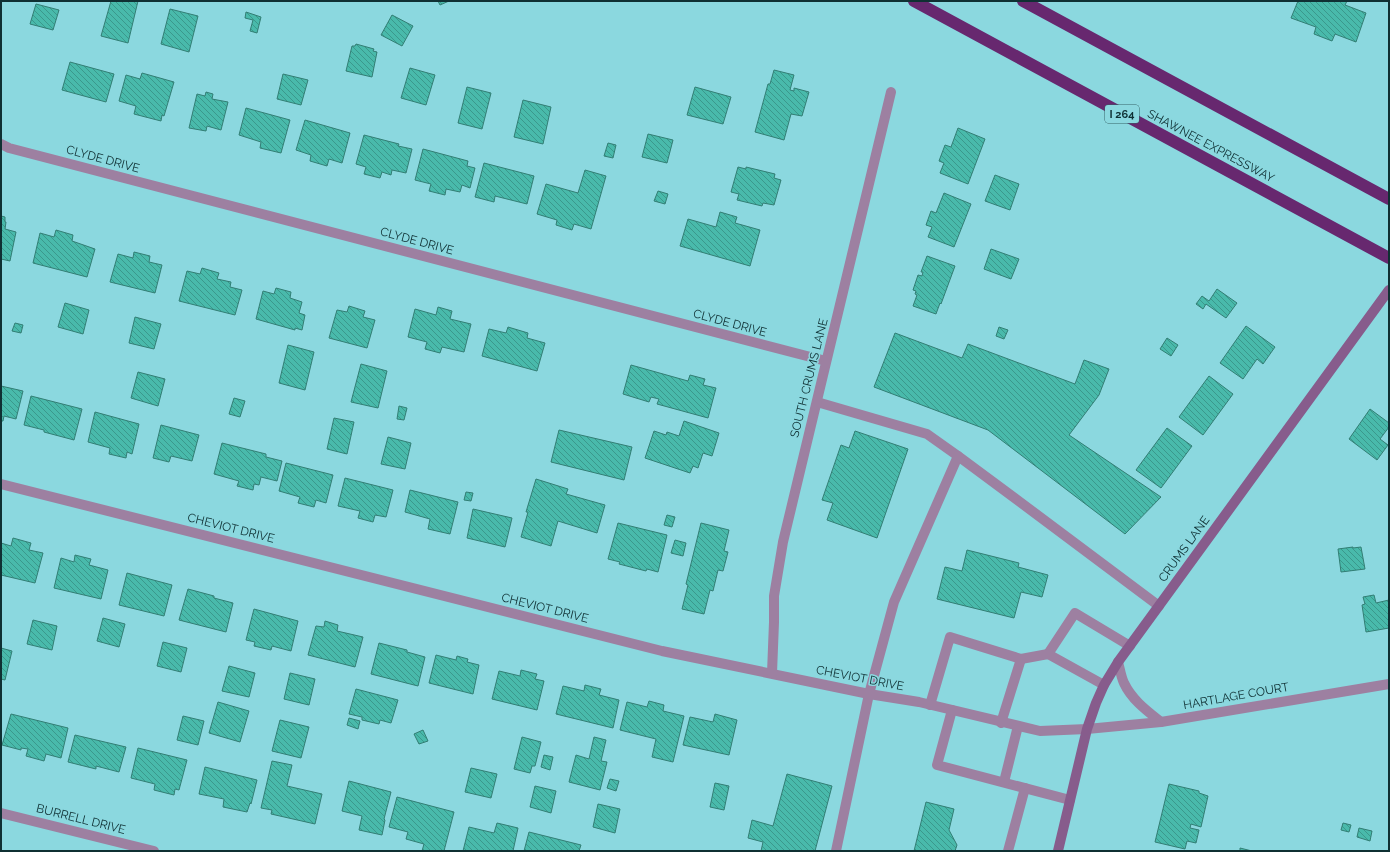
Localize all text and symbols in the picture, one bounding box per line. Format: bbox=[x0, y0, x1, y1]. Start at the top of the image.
road number: I 264 bbox=[1105, 105, 1139, 123]
street label: SHAWNEE EXPRESSWAY bbox=[1145, 107, 1277, 186]
street label: CLYDE DRIVE bbox=[65, 142, 141, 176]
street label: CLYDE DRIVE bbox=[379, 224, 455, 258]
street label: CLYDE DRIVE bbox=[692, 306, 768, 340]
street label: SOUTH CRUMS LANE bbox=[787, 317, 831, 439]
street label: CHEVIOT DRIVE bbox=[186, 510, 276, 546]
street label: CRUMS LANE bbox=[1156, 513, 1212, 585]
street label: CHEVIOT DRIVE bbox=[500, 590, 590, 626]
street label: CHEVIOT DRIVE bbox=[815, 663, 905, 693]
street label: HARTLAGE COURT bbox=[1182, 680, 1291, 712]
street label: BURRELL DRIVE bbox=[35, 801, 127, 837]

